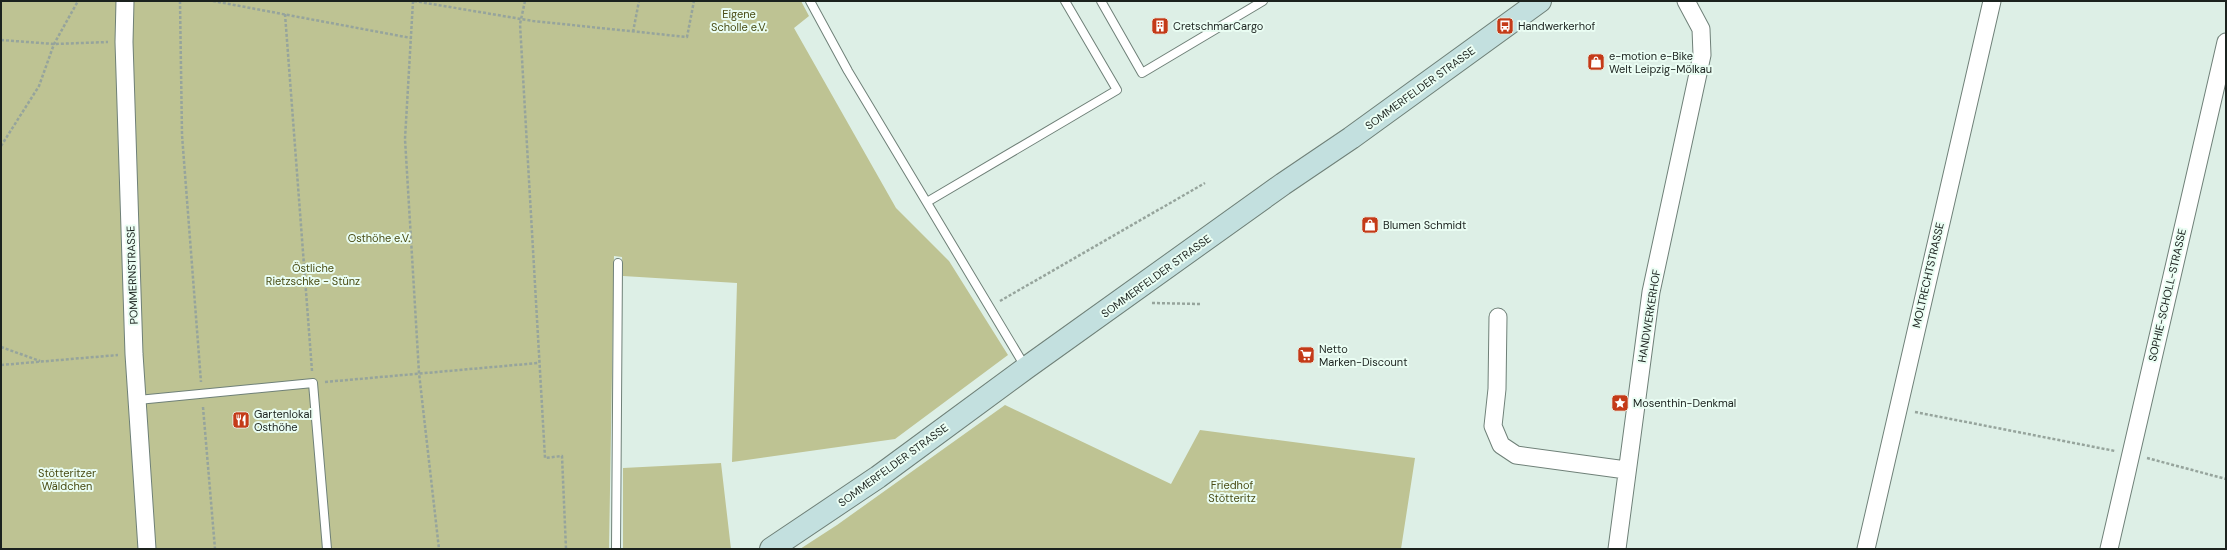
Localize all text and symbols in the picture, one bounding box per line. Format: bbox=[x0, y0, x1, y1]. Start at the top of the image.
park label: Eigene Scholle e.V. bbox=[711, 7, 767, 34]
building icon: CretschmarCargo bbox=[1150, 16, 1170, 36]
bus stop icon: Handwerkerhof bbox=[1495, 16, 1515, 36]
place label: CretschmarCargo bbox=[1173, 19, 1263, 33]
place label: Handwerkerhof bbox=[1518, 19, 1596, 33]
street label: SOMMERFELDER STRASSE bbox=[1362, 43, 1478, 133]
place label: e-motion e-Bike Welt Leipzig-Mölkau bbox=[1609, 49, 1712, 76]
shop icon: e-motion e-Bike Welt Leipzig-Mölkau bbox=[1586, 52, 1606, 72]
shop icon: Blumen Schmidt bbox=[1360, 215, 1380, 235]
place label: Blumen Schmidt bbox=[1383, 218, 1466, 232]
street label: MOLTRECHTSTRASSE bbox=[1909, 221, 1947, 329]
street label: POMMERNSTRASSE bbox=[123, 225, 141, 325]
street label: SOPHIE-SCHOLL-STRASSE bbox=[2145, 227, 2189, 363]
park label: Osthöhe e.V. bbox=[348, 231, 410, 245]
street label: SOMMERFELDER STRASSE bbox=[1098, 231, 1214, 321]
park label: Östliche Rietzschke - Stünz bbox=[266, 261, 360, 288]
street label: HANDWERKERHOF bbox=[1635, 268, 1663, 364]
place label: Netto Marken-Discount bbox=[1319, 342, 1407, 369]
supermarket icon: Netto Marken-Discount bbox=[1296, 345, 1316, 365]
place icon: Mosenthin-Denkmal bbox=[1610, 393, 1630, 413]
place label: Mosenthin-Denkmal bbox=[1633, 396, 1736, 410]
place label: Gartenlokal Osthöhe bbox=[254, 407, 312, 434]
restaurant icon: Gartenlokal Osthöhe bbox=[231, 410, 251, 430]
street label: SOMMERFELDER STRASSE bbox=[835, 420, 951, 510]
park label: Stötteritzer Wäldchen bbox=[38, 466, 96, 493]
park label: Friedhof Stötteritz bbox=[1208, 478, 1256, 505]

